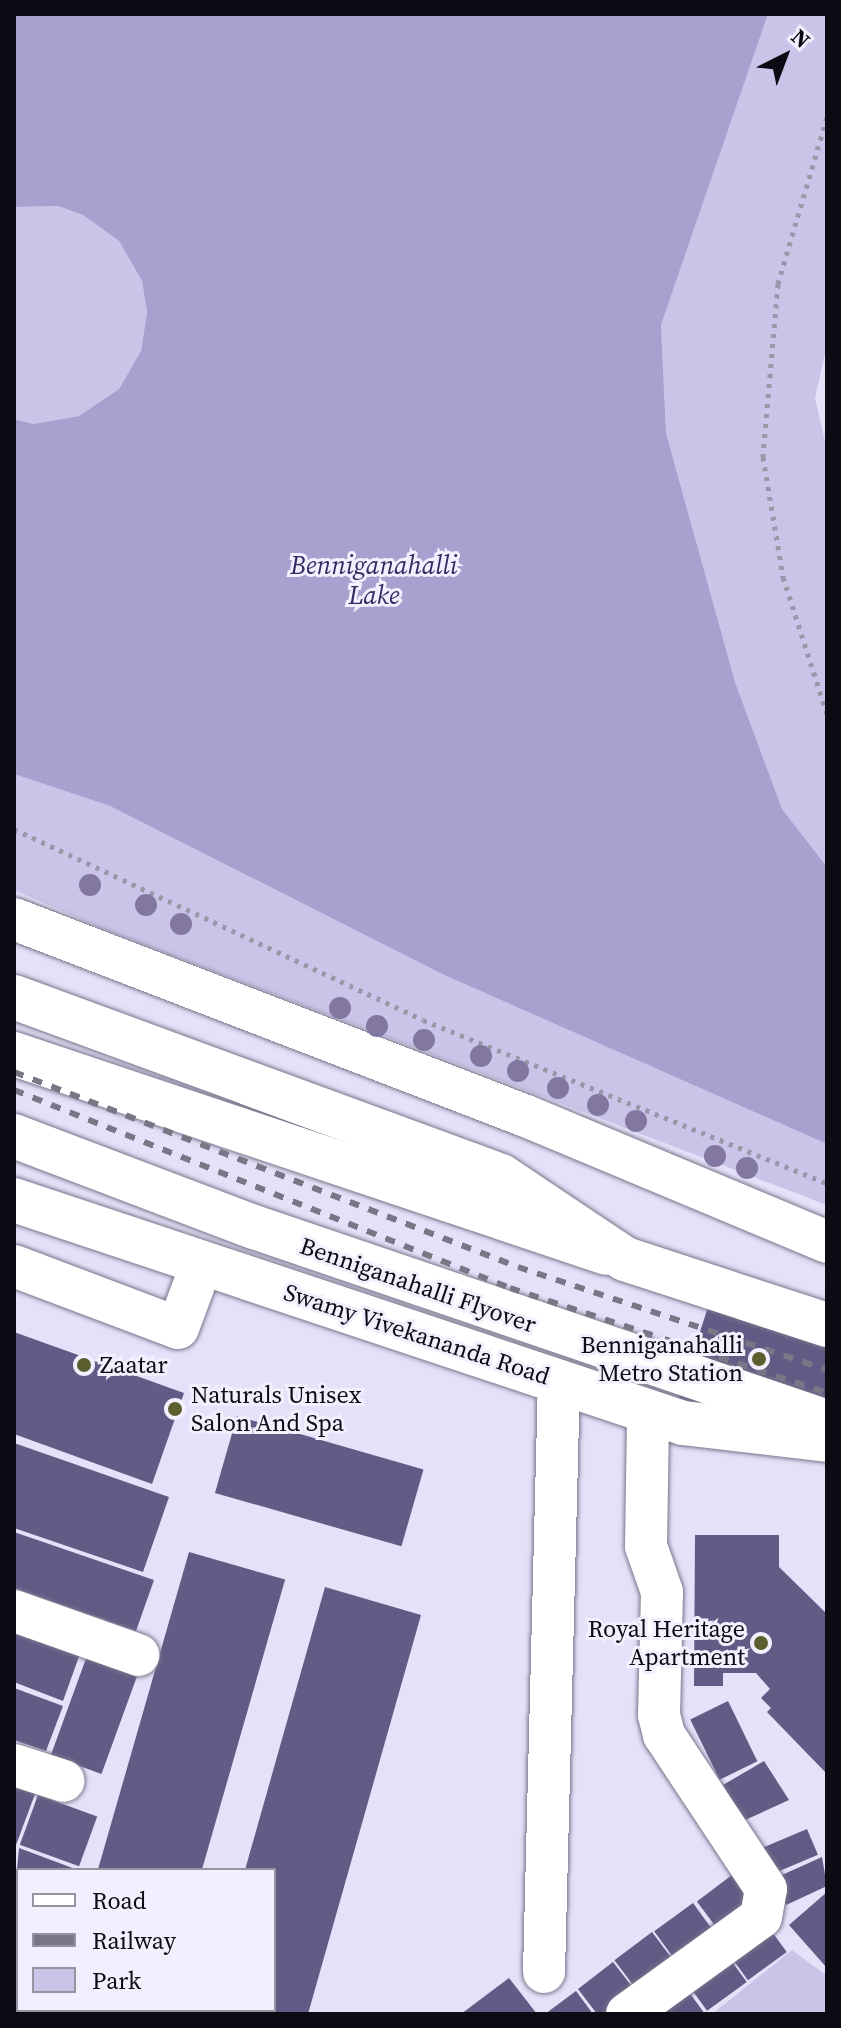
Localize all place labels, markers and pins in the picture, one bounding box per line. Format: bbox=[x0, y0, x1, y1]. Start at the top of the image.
place label: Benniganahalli Metro Station bbox=[581, 1331, 743, 1387]
marker: Benniganahalli Metro Station bbox=[750, 1350, 768, 1368]
place label: Zaatar bbox=[100, 1351, 168, 1379]
marker: Zaatar bbox=[75, 1356, 93, 1374]
place label: Naturals Unisex Salon And Spa bbox=[191, 1381, 361, 1437]
marker: Naturals Unisex Salon And Spa bbox=[166, 1400, 184, 1418]
place label: Royal Heritage Apartment bbox=[588, 1615, 745, 1671]
marker: Royal Heritage Apartment bbox=[752, 1634, 770, 1652]

